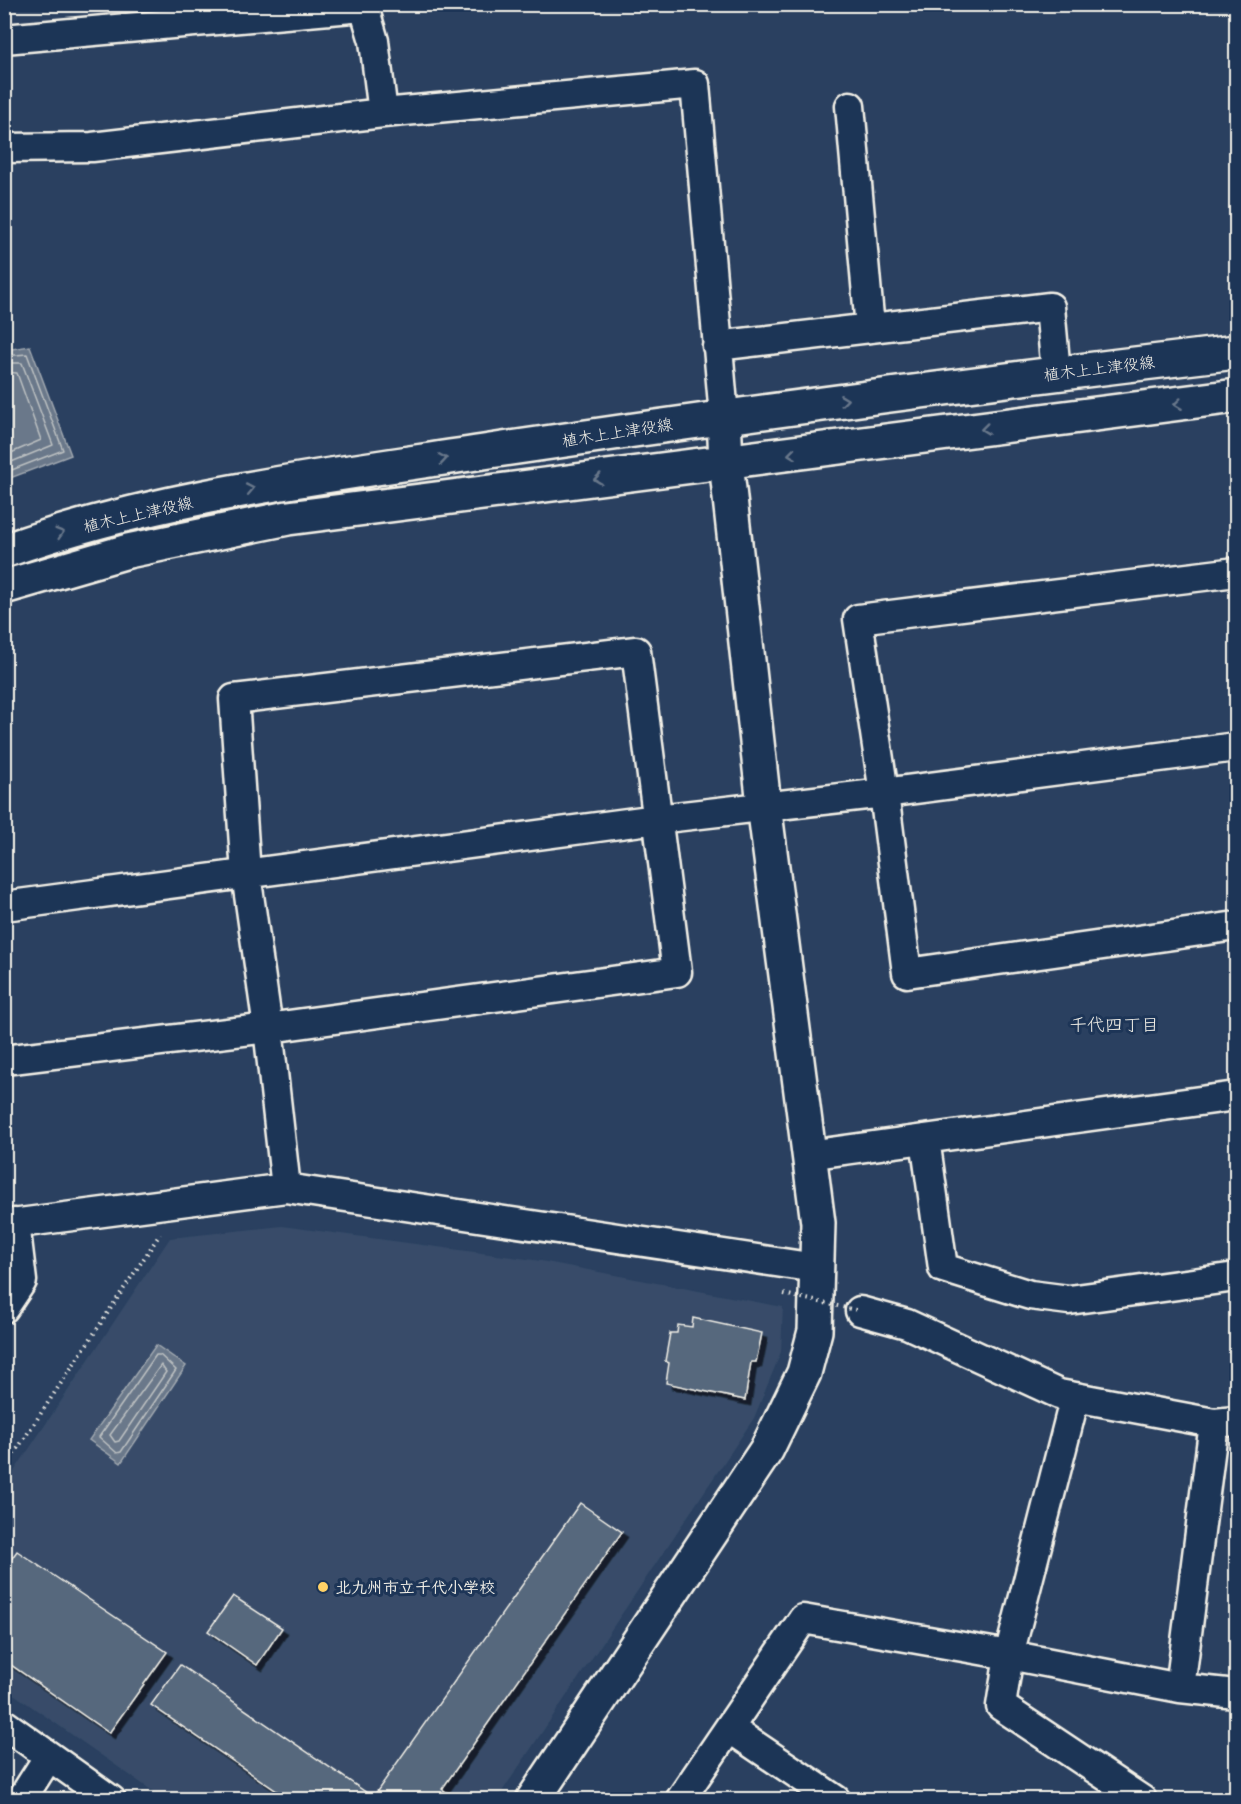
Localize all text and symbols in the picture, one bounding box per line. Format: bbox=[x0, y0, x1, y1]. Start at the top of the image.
street label: 植木上上津役線 bbox=[1042, 352, 1156, 386]
one-way arrow bbox=[839, 395, 849, 407]
one-way arrow bbox=[1174, 397, 1183, 409]
street label: 植木上上津役線 bbox=[560, 414, 674, 452]
one-way arrow bbox=[981, 422, 990, 434]
one-way arrow bbox=[787, 447, 796, 459]
one-way arrow bbox=[438, 453, 447, 465]
one-way arrow bbox=[594, 472, 603, 484]
one-way arrow bbox=[245, 483, 255, 496]
street label: 植木上上津役線 bbox=[81, 493, 195, 537]
one-way arrow bbox=[54, 528, 65, 540]
district label: 千代四丁目 bbox=[1069, 1014, 1159, 1037]
place label: 北九州市立千代小学校 bbox=[335, 1578, 495, 1598]
marker: 北九州市立千代小学校 bbox=[316, 1580, 330, 1594]

